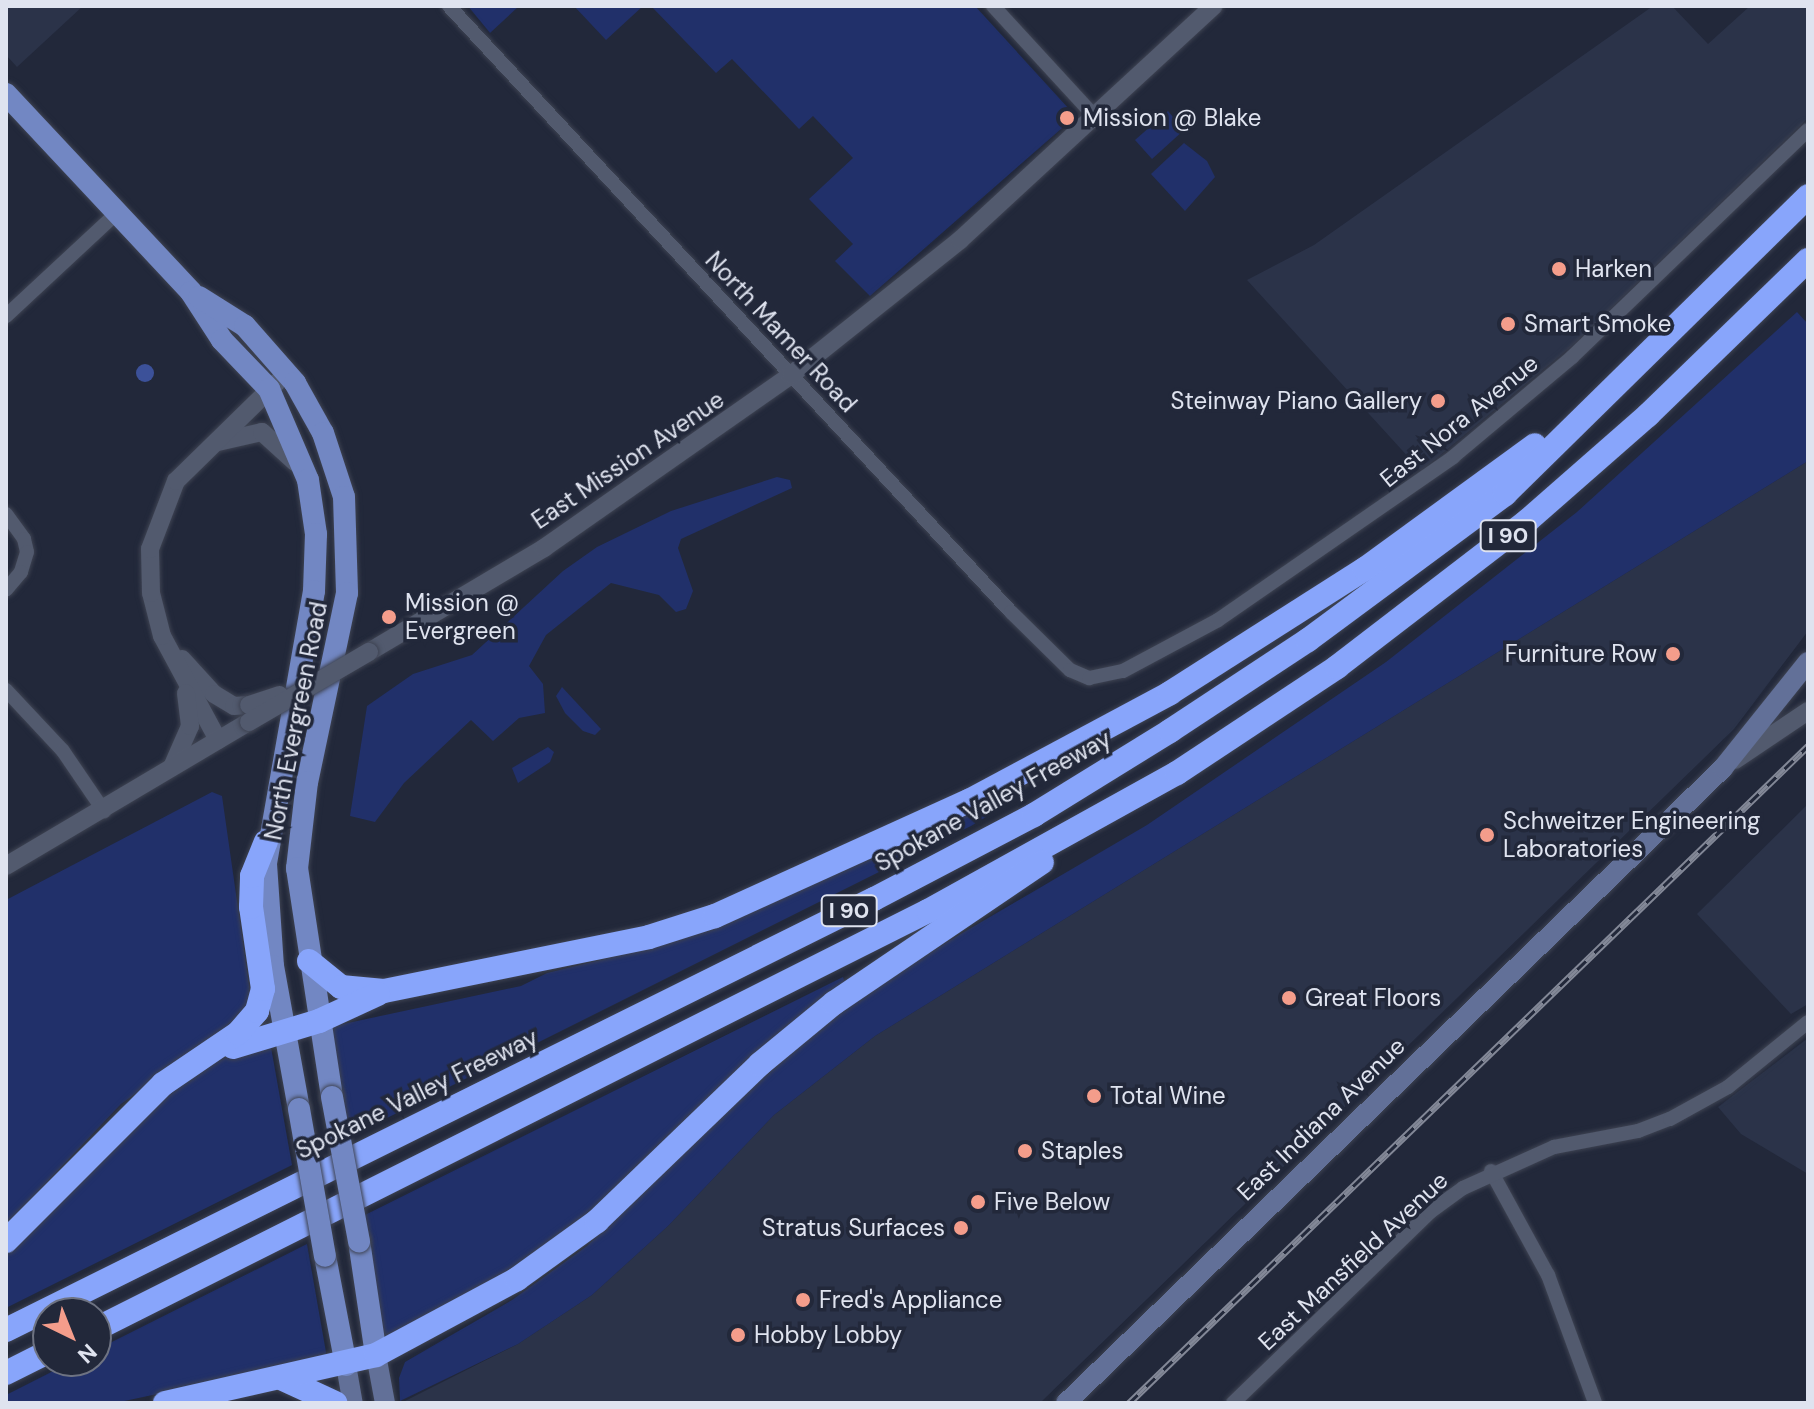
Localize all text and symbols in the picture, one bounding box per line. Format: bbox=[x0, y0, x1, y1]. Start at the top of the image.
place label: Mission @ Blake bbox=[1083, 104, 1261, 132]
marker: Mission @ Blake bbox=[1058, 109, 1076, 127]
street label: North Mamer Road bbox=[699, 246, 863, 418]
place label: Harken bbox=[1575, 255, 1652, 283]
marker: Harken bbox=[1550, 260, 1568, 278]
place label: Smart Smoke bbox=[1524, 310, 1671, 338]
marker: Smart Smoke bbox=[1499, 315, 1517, 333]
street label: East Nora Avenue bbox=[1374, 349, 1544, 493]
street label: East Mission Avenue bbox=[526, 385, 730, 535]
place label: Steinway Piano Gallery bbox=[1171, 387, 1422, 415]
marker: Steinway Piano Gallery bbox=[1429, 392, 1447, 410]
road number: I 90 bbox=[1478, 518, 1538, 554]
place label: Mission @ Evergreen bbox=[405, 589, 519, 645]
street label: North Evergreen Road bbox=[259, 599, 333, 843]
marker: Mission @ Evergreen bbox=[380, 608, 398, 626]
place label: Furniture Row bbox=[1505, 640, 1657, 668]
marker: Furniture Row bbox=[1664, 645, 1682, 663]
street label: Spokane Valley Freeway bbox=[870, 724, 1116, 878]
place label: Schweitzer Engineering Laboratories bbox=[1503, 807, 1760, 863]
marker: Schweitzer Engineering Laboratories bbox=[1478, 826, 1496, 844]
road number: I 90 bbox=[819, 893, 879, 929]
place label: Great Floors bbox=[1305, 984, 1441, 1012]
marker: Great Floors bbox=[1280, 989, 1298, 1007]
street label: Spokane Valley Freeway bbox=[291, 1023, 543, 1165]
street label: East Indiana Avenue bbox=[1231, 1032, 1411, 1206]
place label: Total Wine bbox=[1110, 1082, 1226, 1110]
marker: Total Wine bbox=[1085, 1087, 1103, 1105]
place label: Staples bbox=[1041, 1137, 1123, 1165]
marker: Staples bbox=[1016, 1142, 1034, 1160]
street label: East Mansfield Avenue bbox=[1252, 1166, 1454, 1356]
place label: Five Below bbox=[994, 1188, 1110, 1216]
marker: Five Below bbox=[969, 1193, 987, 1211]
place label: Stratus Surfaces bbox=[762, 1214, 945, 1242]
marker: Stratus Surfaces bbox=[952, 1219, 970, 1237]
place label: Fred's Appliance bbox=[819, 1286, 1002, 1314]
marker: Fred's Appliance bbox=[794, 1291, 812, 1309]
north arrow bbox=[32, 1297, 112, 1377]
place label: Hobby Lobby bbox=[754, 1321, 902, 1349]
marker: Hobby Lobby bbox=[729, 1326, 747, 1344]
text: N bbox=[72, 1337, 103, 1370]

